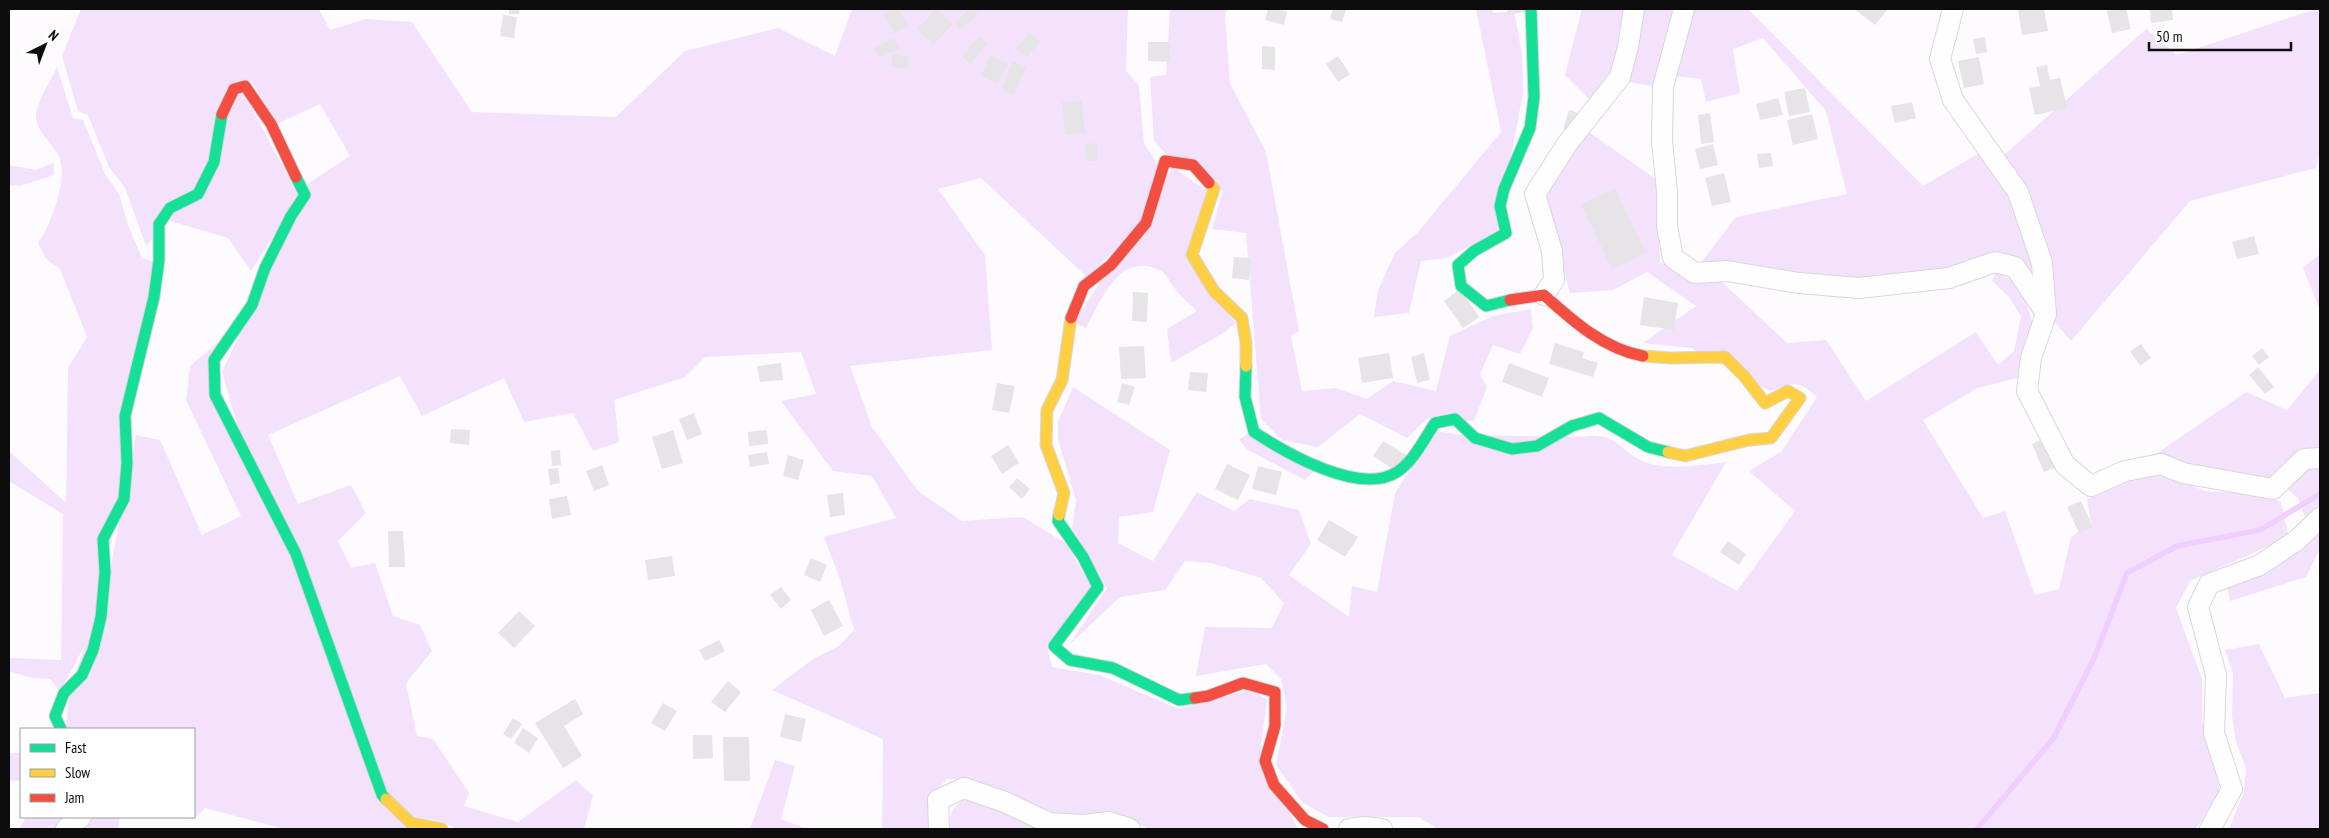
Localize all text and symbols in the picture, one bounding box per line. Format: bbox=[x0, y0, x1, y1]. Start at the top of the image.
north arrow bbox=[20, 20, 70, 70]
scale bar bbox=[2149, 20, 2292, 52]
text: N bbox=[45, 26, 63, 45]
text: 50 m bbox=[2156, 27, 2182, 46]
legend bbox=[20, 728, 195, 818]
text: Fast bbox=[65, 738, 86, 757]
text: Slow bbox=[65, 763, 90, 782]
text: Jam bbox=[64, 788, 84, 807]

